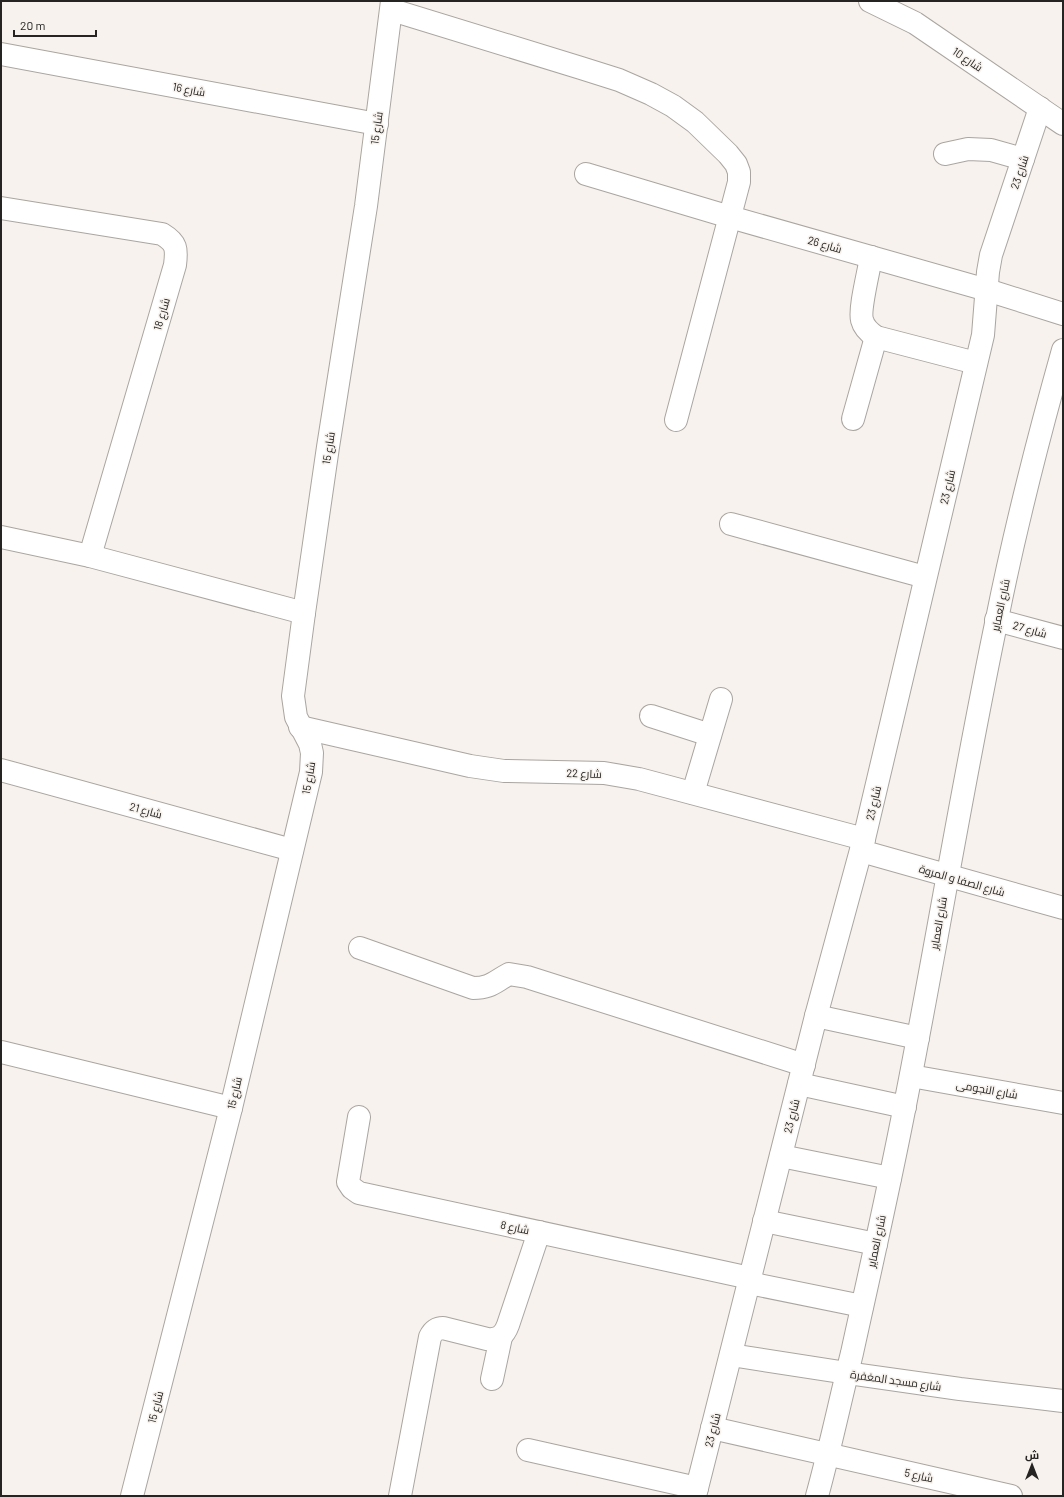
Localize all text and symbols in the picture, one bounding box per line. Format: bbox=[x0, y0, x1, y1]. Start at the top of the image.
scale bar bbox=[14, 12, 96, 38]
text: 20 m bbox=[20, 18, 46, 32]
street label: شارع 10 bbox=[949, 44, 986, 75]
street label: شارع 16 bbox=[171, 79, 206, 100]
street label: شارع 15 bbox=[367, 111, 387, 146]
street label: شارع 23 bbox=[1007, 153, 1032, 191]
street label: شارع 26 bbox=[806, 233, 844, 257]
street label: شارع 18 bbox=[150, 296, 174, 332]
street label: شارع 15 bbox=[319, 431, 339, 466]
street label: شارع 23 bbox=[937, 468, 959, 506]
street label: شارع العماير bbox=[988, 578, 1014, 634]
street label: شارع 27 bbox=[1011, 618, 1048, 642]
street label: شارع 15 bbox=[299, 761, 319, 796]
street label: شارع 22 bbox=[566, 766, 602, 782]
street label: شارع 23 bbox=[863, 784, 885, 822]
street label: شارع 21 bbox=[128, 799, 164, 822]
street label: شارع الصفا و المروة bbox=[917, 862, 1006, 900]
street label: شارع العماير bbox=[927, 896, 951, 952]
street label: شارع 15 bbox=[224, 1075, 246, 1111]
street label: شارع النجومى bbox=[955, 1077, 1019, 1103]
street label: شارع 23 bbox=[780, 1097, 803, 1135]
street label: شارع العماير bbox=[864, 1214, 890, 1270]
street label: شارع 8 bbox=[499, 1218, 531, 1238]
street label: شارع مسجد المغفرة bbox=[849, 1367, 942, 1395]
street label: شارع 15 bbox=[145, 1389, 167, 1425]
street label: شارع 23 bbox=[701, 1411, 724, 1449]
north arrow bbox=[1012, 1445, 1052, 1485]
text: ش bbox=[1025, 1448, 1039, 1462]
street label: شارع 5 bbox=[903, 1465, 935, 1487]

